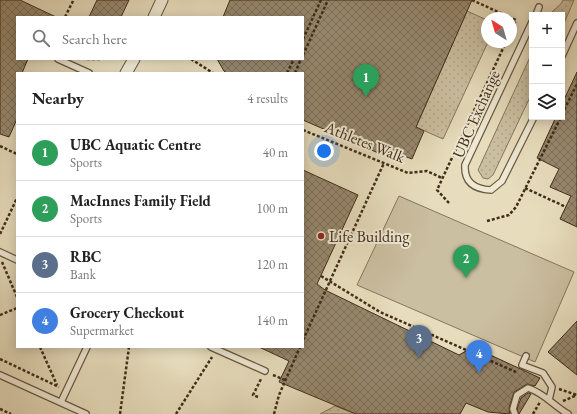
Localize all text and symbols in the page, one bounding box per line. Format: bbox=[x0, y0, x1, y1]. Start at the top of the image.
north arrow bbox=[481, 12, 517, 48]
map controls bbox=[529, 12, 565, 120]
button: + bbox=[529, 12, 565, 48]
search box bbox=[16, 16, 304, 60]
icon: search bbox=[30, 27, 52, 49]
text: Search here bbox=[62, 29, 127, 48]
button: − bbox=[529, 48, 565, 84]
pin: 1 bbox=[353, 64, 379, 97]
street label: UBC Exchange bbox=[447, 67, 505, 161]
button: layers bbox=[529, 84, 565, 120]
text: Nearby bbox=[32, 87, 84, 109]
text: 4 results bbox=[247, 90, 288, 107]
street label: Athletes Walk bbox=[321, 116, 409, 168]
text: UBC Aquatic Centre bbox=[70, 135, 201, 154]
your location bbox=[314, 141, 334, 161]
text: 1 bbox=[42, 144, 48, 161]
text: 40 m bbox=[263, 144, 288, 161]
text: Sports bbox=[70, 154, 102, 171]
text: MacInnes Family Field bbox=[70, 191, 211, 210]
text: 2 bbox=[42, 200, 48, 217]
text: 100 m bbox=[257, 200, 288, 217]
text: Sports bbox=[70, 210, 102, 227]
place label: Life Building bbox=[329, 226, 410, 247]
marker: Life Building bbox=[316, 231, 326, 241]
pin: 2 bbox=[453, 245, 479, 278]
text: RBC bbox=[70, 247, 101, 266]
text: 3 bbox=[42, 256, 48, 273]
text: 120 m bbox=[257, 256, 288, 273]
text: Bank bbox=[70, 266, 96, 283]
text: Grocery Checkout bbox=[70, 303, 184, 322]
text: 4 bbox=[42, 312, 48, 329]
text: 140 m bbox=[257, 312, 288, 329]
text: Supermarket bbox=[70, 322, 134, 339]
pin: 3 bbox=[406, 325, 432, 358]
pin: 4 bbox=[466, 340, 492, 373]

